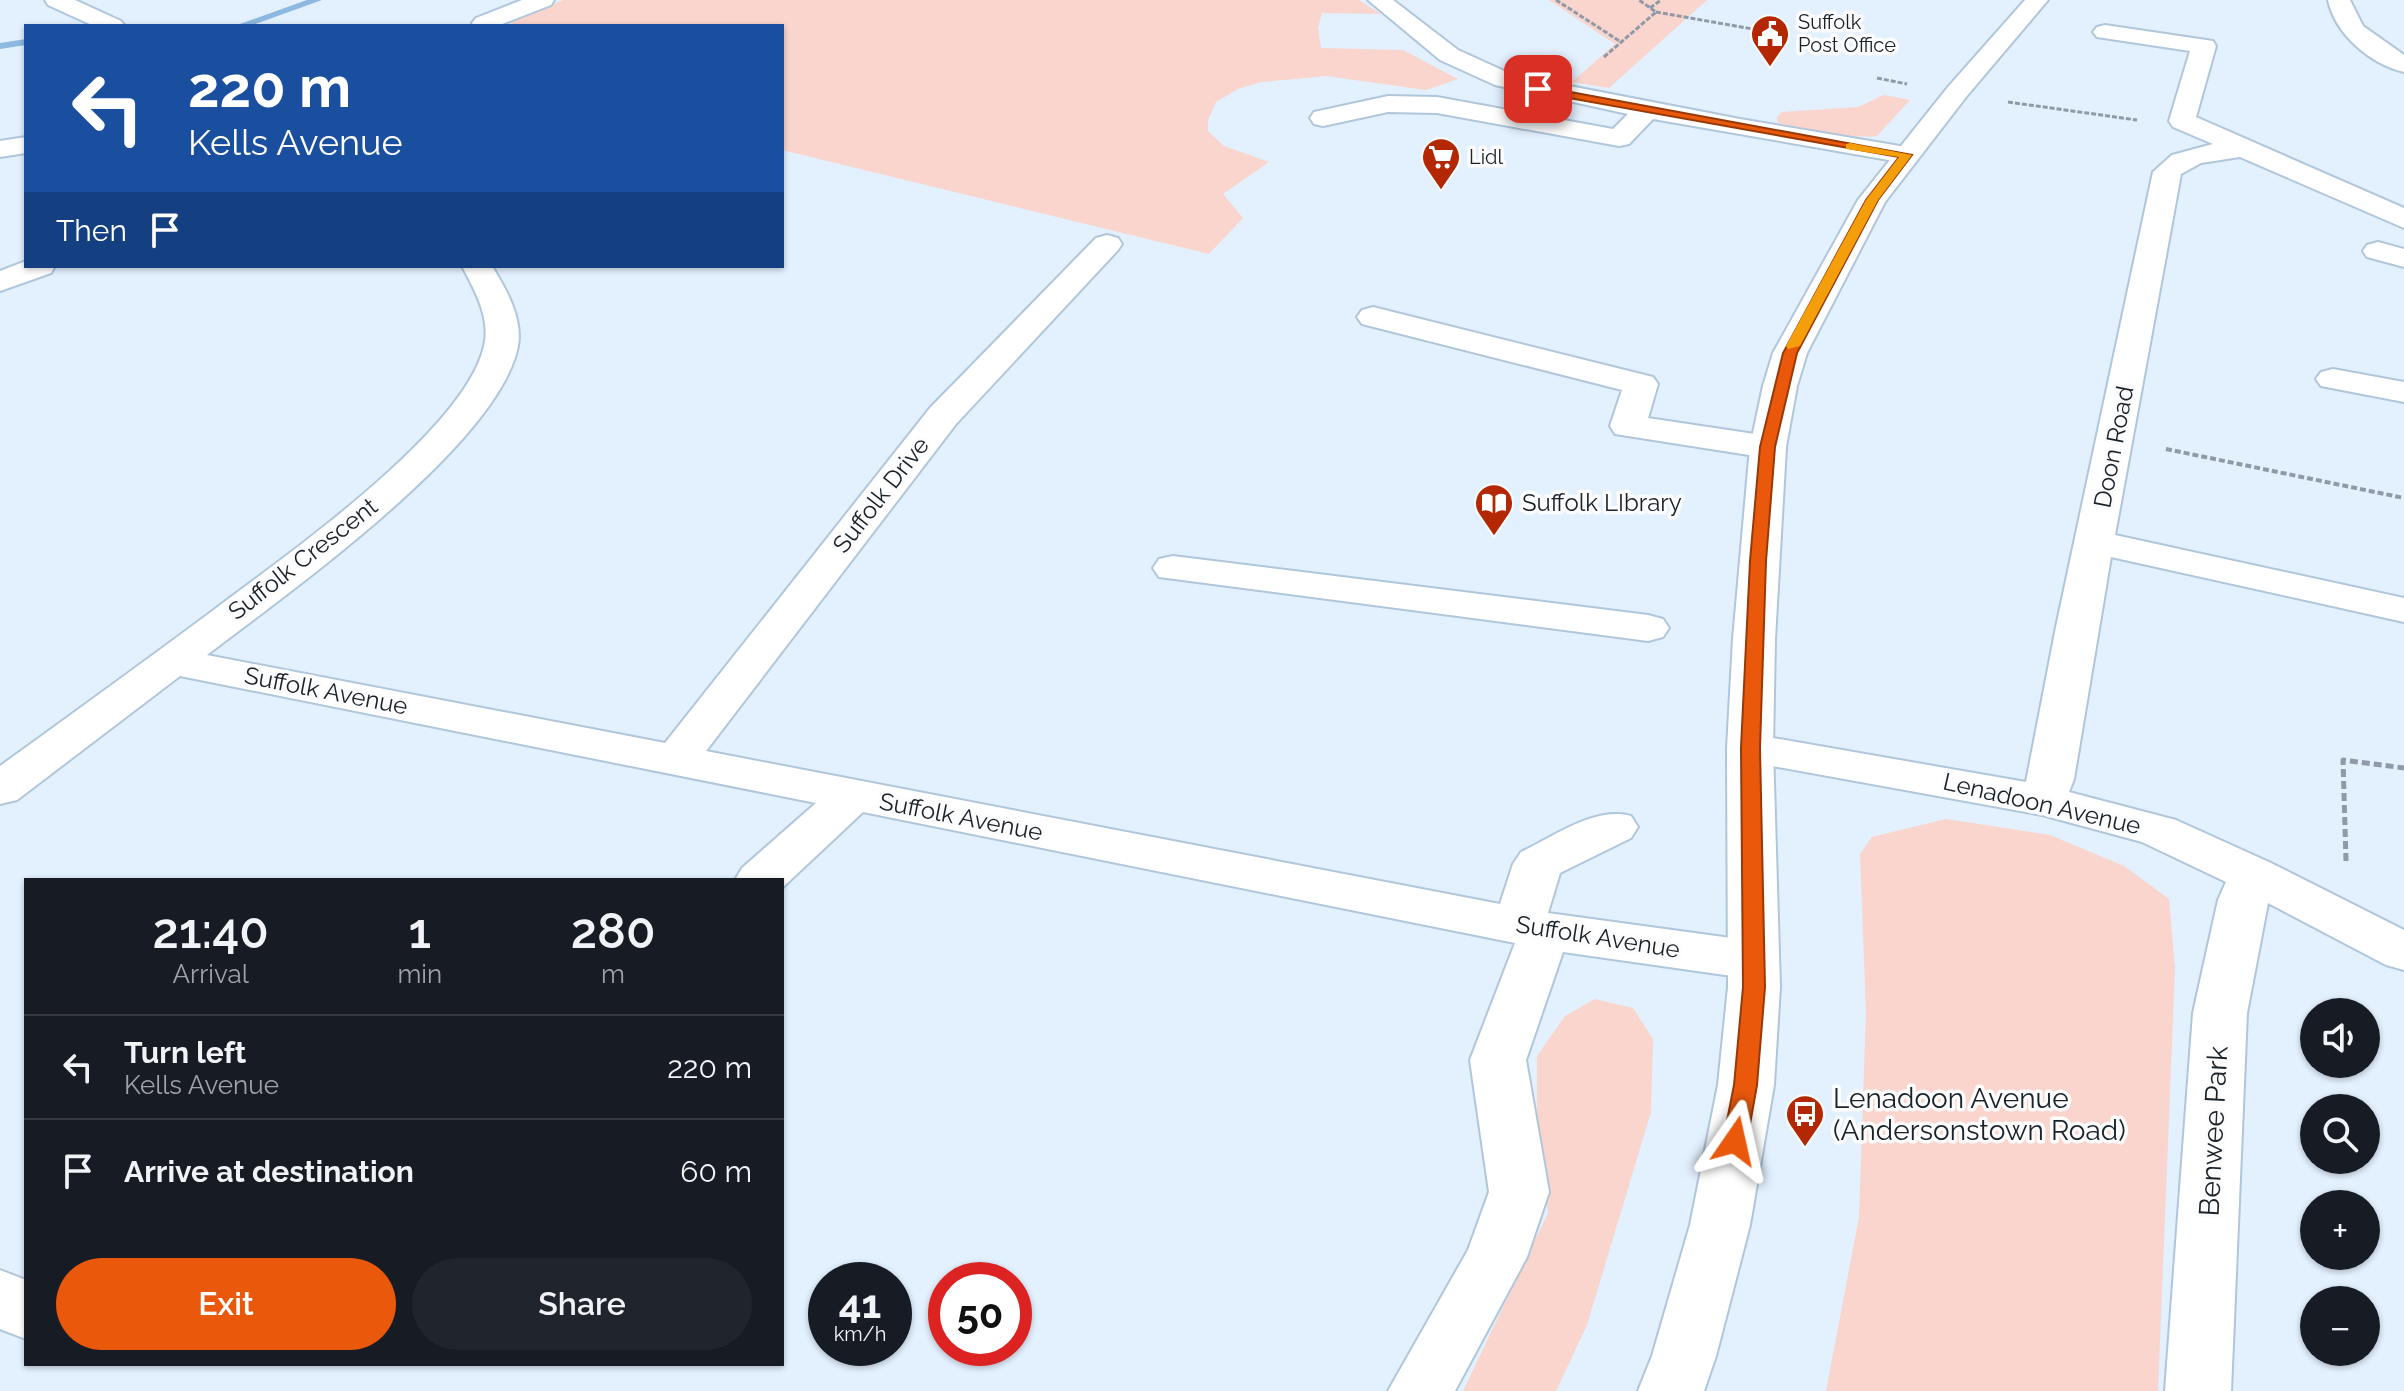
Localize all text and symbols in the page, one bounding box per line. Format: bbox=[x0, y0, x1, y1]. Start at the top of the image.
place label: Suffolk Post Office bbox=[1798, 10, 1896, 57]
public building icon: Suffolk Post Office bbox=[1749, 13, 1791, 68]
text: 220 m bbox=[188, 54, 351, 120]
pin bbox=[1504, 55, 1572, 123]
icon: left bbox=[56, 56, 160, 160]
icon: arrive bbox=[1516, 67, 1560, 111]
text: Kells Avenue bbox=[188, 121, 403, 163]
supermarket icon: Lidl bbox=[1420, 136, 1462, 191]
place label: Lidl bbox=[1469, 145, 1503, 169]
icon: arrive bbox=[143, 208, 187, 252]
text: Then bbox=[56, 213, 127, 248]
street label: Doon Road bbox=[2088, 384, 2140, 510]
street label: Suffolk Drive bbox=[826, 431, 935, 559]
library icon: Suffolk LIbrary bbox=[1473, 482, 1515, 537]
place label: Suffolk LIbrary bbox=[1522, 488, 1682, 517]
street label: Suffolk Crescent bbox=[222, 491, 383, 626]
street label: Suffolk Avenue bbox=[242, 660, 410, 721]
street label: Lenadoon Avenue bbox=[1940, 767, 2144, 840]
street label: Suffolk Avenue bbox=[877, 786, 1045, 847]
text: 21:40 bbox=[153, 903, 269, 959]
text: 1 bbox=[408, 903, 431, 959]
text: 280 bbox=[571, 903, 655, 959]
street label: Suffolk Avenue bbox=[1514, 909, 1682, 964]
text: Arrival bbox=[173, 959, 249, 989]
text: min bbox=[397, 959, 442, 989]
text: m bbox=[601, 959, 625, 989]
map controls bbox=[2300, 998, 2380, 1366]
button: sound bbox=[2300, 998, 2380, 1078]
text: Turn left bbox=[124, 1035, 246, 1070]
icon: left bbox=[56, 1045, 100, 1089]
street label: Benwee Park bbox=[2193, 1045, 2234, 1217]
text: 220 m bbox=[667, 1050, 752, 1085]
text: Kells Avenue bbox=[124, 1070, 279, 1100]
place label: Lenadoon Avenue (Andersonstown Road) bbox=[1833, 1082, 2126, 1147]
bus stop icon: Lenadoon Avenue (Andersonstown Road) bbox=[1784, 1093, 1826, 1148]
button: search bbox=[2300, 1094, 2380, 1174]
position arrow bbox=[1693, 1099, 1777, 1183]
icon: arrive bbox=[56, 1149, 100, 1193]
text: Arrive at destination bbox=[124, 1154, 414, 1189]
text: 60 m bbox=[680, 1154, 752, 1189]
button: + bbox=[2300, 1190, 2380, 1270]
button: Exit bbox=[56, 1258, 396, 1350]
button: Share bbox=[412, 1258, 752, 1350]
speed limit sign: 50 bbox=[928, 1262, 1032, 1366]
text: 41 bbox=[839, 1280, 881, 1327]
button: − bbox=[2300, 1286, 2380, 1366]
text: km/h bbox=[834, 1322, 886, 1346]

